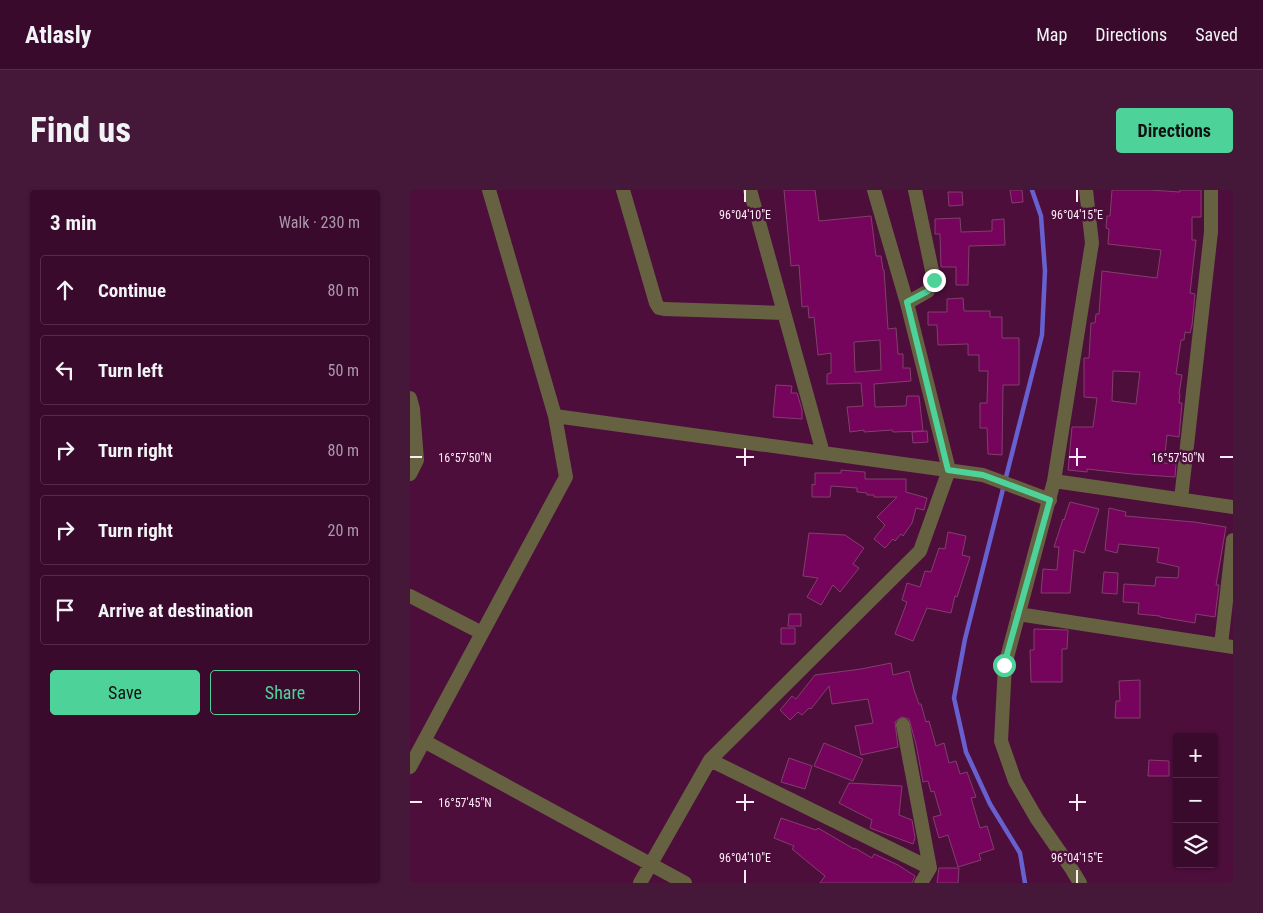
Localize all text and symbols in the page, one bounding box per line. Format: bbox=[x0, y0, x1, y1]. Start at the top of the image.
text: Atlasly bbox=[25, 21, 91, 49]
text: Map bbox=[1036, 24, 1067, 45]
text: Directions bbox=[1095, 24, 1167, 45]
text: Saved bbox=[1195, 24, 1238, 45]
button: Directions bbox=[1116, 108, 1233, 153]
text: Find us bbox=[30, 110, 131, 151]
text: 96°04'10"E bbox=[719, 208, 771, 222]
text: 96°04'15"E bbox=[1051, 208, 1103, 222]
text: 3 min bbox=[50, 211, 97, 235]
text: Walk · 230 m bbox=[279, 213, 360, 232]
route end bbox=[923, 269, 946, 292]
icon: ahead bbox=[51, 276, 79, 304]
text: Continue bbox=[98, 279, 166, 302]
text: 80 m bbox=[327, 281, 359, 300]
icon: left bbox=[51, 356, 79, 384]
text: Turn left bbox=[98, 359, 163, 382]
text: 50 m bbox=[327, 361, 359, 380]
icon: right bbox=[51, 436, 79, 464]
text: Turn right bbox=[98, 439, 173, 462]
text: 80 m bbox=[327, 441, 359, 460]
text: 16°57'50"N bbox=[438, 451, 492, 465]
text: 16°57'50"N bbox=[1151, 451, 1205, 465]
icon: right bbox=[51, 516, 79, 544]
text: Turn right bbox=[98, 519, 173, 542]
text: 20 m bbox=[327, 521, 359, 540]
icon: arrive bbox=[51, 596, 79, 624]
text: Arrive at destination bbox=[98, 599, 253, 622]
route start bbox=[993, 654, 1016, 677]
button: Save bbox=[50, 670, 200, 715]
button: Share bbox=[210, 670, 360, 715]
map controls bbox=[1173, 733, 1218, 868]
button: + bbox=[1173, 733, 1218, 778]
button: − bbox=[1173, 778, 1218, 823]
text: 16°57'45"N bbox=[438, 796, 492, 810]
button: layers bbox=[1173, 823, 1218, 868]
text: 96°04'10"E bbox=[719, 851, 771, 865]
text: 96°04'15"E bbox=[1051, 851, 1103, 865]

